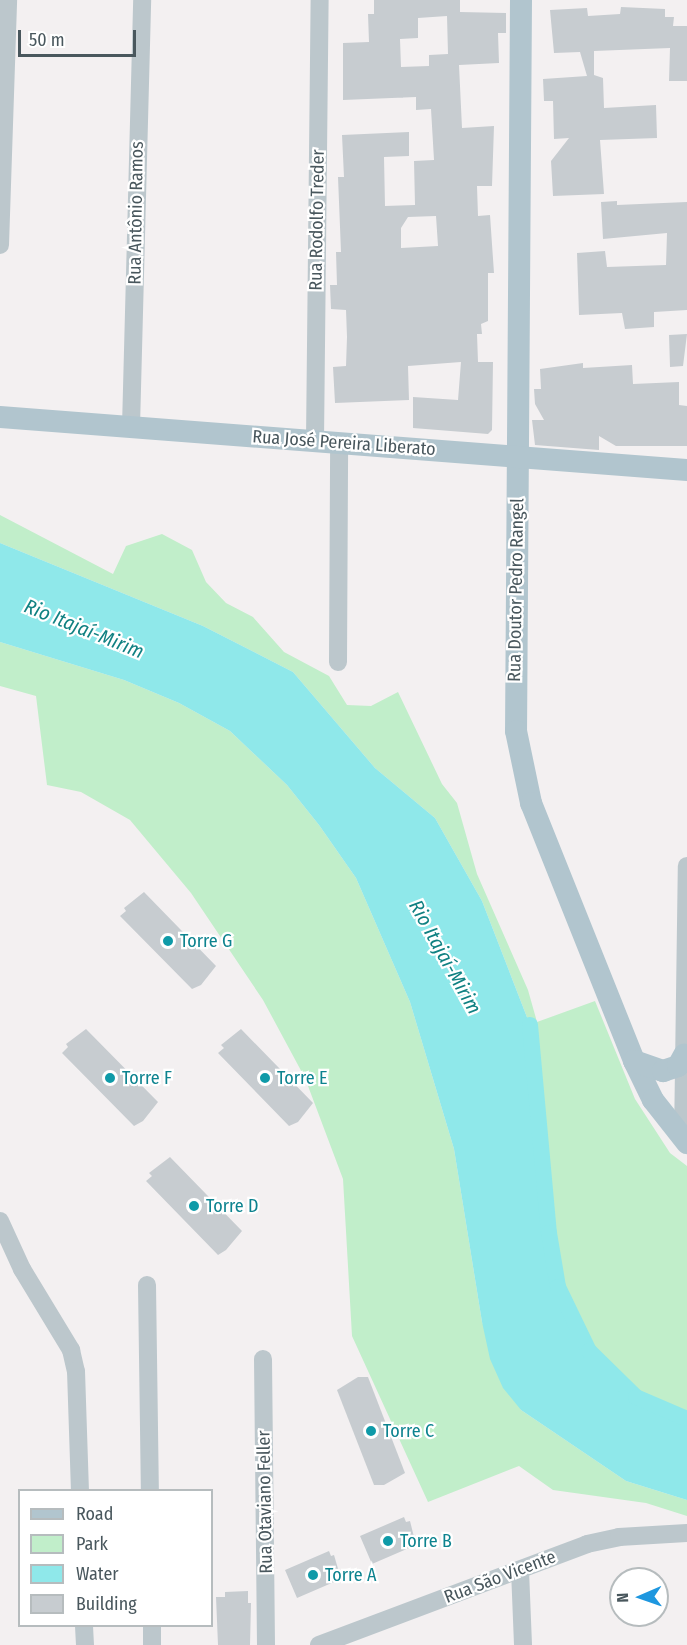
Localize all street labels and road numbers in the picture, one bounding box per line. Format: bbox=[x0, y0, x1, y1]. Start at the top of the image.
street label: Rua Antônio Ramos bbox=[124, 141, 148, 285]
street label: Rua Rodolfo Treder bbox=[305, 149, 329, 291]
street label: Rua José Pereira Liberato bbox=[252, 426, 436, 460]
street label: Rua Doutor Pedro Rangel bbox=[504, 498, 528, 682]
street label: Rua Otaviano Feller bbox=[253, 1430, 277, 1574]
street label: Rua São Vicente bbox=[441, 1546, 559, 1608]

